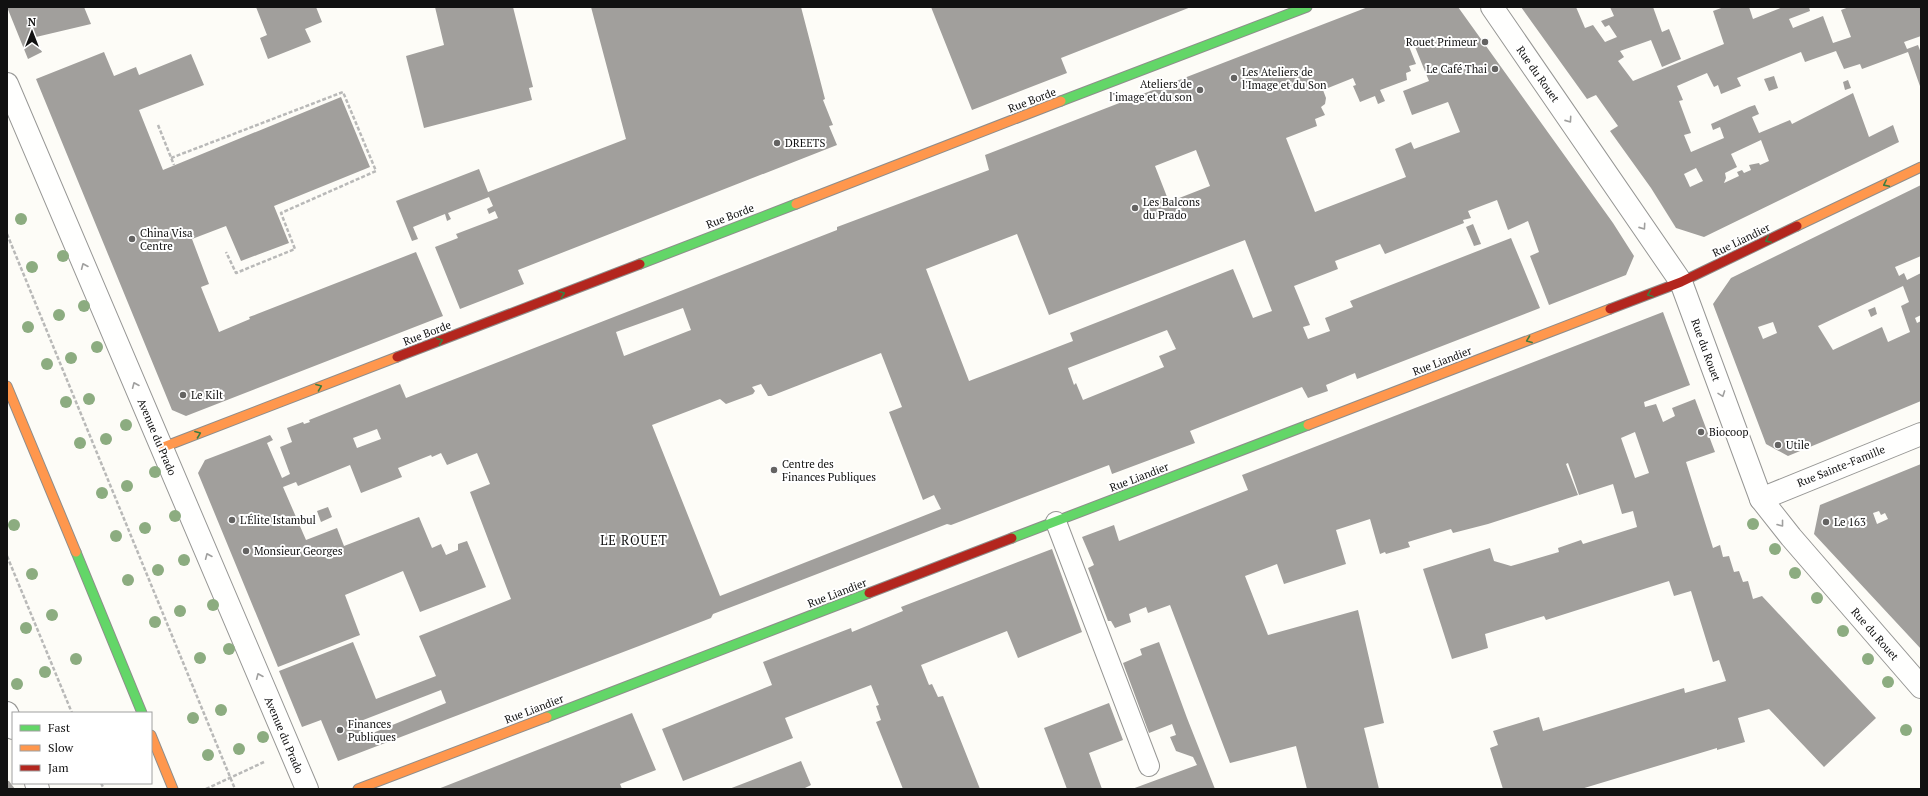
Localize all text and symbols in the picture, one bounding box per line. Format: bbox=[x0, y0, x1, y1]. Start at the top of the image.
north arrow bbox=[12, 12, 52, 52]
text: N bbox=[28, 15, 37, 29]
place label: Rouet Primeur bbox=[1406, 35, 1478, 49]
marker: Rouet Primeur bbox=[1480, 37, 1490, 47]
street label: Rue du Rouet bbox=[1513, 43, 1563, 105]
place label: Le Café Thai bbox=[1426, 62, 1487, 76]
marker: Le Café Thai bbox=[1490, 64, 1500, 74]
place label: Les Ateliers de l'Image et du Son bbox=[1242, 65, 1327, 92]
marker: Les Ateliers de l'Image et du Son bbox=[1229, 73, 1239, 83]
place label: Ateliers de l'image et du son bbox=[1109, 77, 1192, 104]
street label: Rue Borde bbox=[1006, 84, 1058, 116]
marker: Ateliers de l'image et du son bbox=[1195, 85, 1205, 95]
one-way arrow bbox=[1564, 116, 1572, 123]
place label: DREETS bbox=[785, 136, 825, 150]
marker: DREETS bbox=[772, 138, 782, 148]
one-way arrow bbox=[1882, 179, 1890, 187]
place label: Les Balcons du Prado bbox=[1143, 195, 1200, 222]
street label: Rue Borde bbox=[704, 200, 756, 232]
marker: Les Balcons du Prado bbox=[1130, 203, 1140, 213]
street label: Rue Liandier bbox=[1710, 220, 1773, 260]
one-way arrow bbox=[1638, 223, 1646, 230]
place label: China Visa Centre bbox=[140, 226, 193, 253]
marker: China Visa Centre bbox=[127, 234, 137, 244]
one-way arrow bbox=[1765, 235, 1773, 243]
one-way arrow bbox=[81, 262, 89, 270]
one-way arrow bbox=[1647, 289, 1654, 297]
one-way arrow bbox=[558, 290, 565, 298]
street label: Rue Borde bbox=[401, 317, 453, 349]
street label: Rue du Rouet bbox=[1688, 317, 1724, 383]
one-way arrow bbox=[1525, 336, 1532, 344]
one-way arrow bbox=[437, 337, 444, 345]
street label: Rue Liandier bbox=[1410, 343, 1474, 379]
one-way arrow bbox=[131, 382, 139, 389]
one-way arrow bbox=[316, 384, 323, 392]
place label: Le Kilt bbox=[191, 388, 223, 402]
marker: Le Kilt bbox=[178, 390, 188, 400]
one-way arrow bbox=[1718, 390, 1726, 397]
street label: Avenue du Prado bbox=[134, 396, 180, 478]
place label: Biocoop bbox=[1709, 425, 1748, 439]
marker: Biocoop bbox=[1696, 427, 1706, 437]
one-way arrow bbox=[194, 431, 201, 439]
place label: Utile bbox=[1786, 438, 1810, 452]
marker: Utile bbox=[1773, 440, 1783, 450]
street label: Rue Sainte-Famille bbox=[1795, 442, 1887, 490]
place label: Centre des Finances Publiques bbox=[782, 457, 876, 484]
street label: Rue Liandier bbox=[1107, 459, 1171, 495]
marker: Centre des Finances Publiques bbox=[769, 465, 779, 475]
place label: L'Élite Istambul bbox=[240, 513, 316, 527]
marker: L'Élite Istambul bbox=[227, 515, 237, 525]
place label: Le 163 bbox=[1834, 515, 1866, 529]
marker: Le 163 bbox=[1821, 517, 1831, 527]
one-way arrow bbox=[1776, 520, 1783, 527]
district label: LE ROUET bbox=[600, 531, 668, 549]
place label: Monsieur Georges bbox=[254, 544, 343, 558]
marker: Monsieur Georges bbox=[241, 546, 251, 556]
one-way arrow bbox=[204, 553, 212, 560]
street label: Rue Liandier bbox=[805, 575, 869, 611]
street label: Rue du Rouet bbox=[1848, 605, 1902, 663]
one-way arrow bbox=[255, 673, 263, 680]
street label: Rue Liandier bbox=[502, 691, 566, 727]
street label: Avenue du Prado bbox=[261, 694, 307, 776]
legend bbox=[12, 712, 152, 784]
place label: Finances Publiques bbox=[348, 717, 396, 744]
text: Fast bbox=[48, 720, 71, 735]
marker: Finances Publiques bbox=[335, 725, 345, 735]
text: Slow bbox=[48, 740, 74, 755]
text: Jam bbox=[48, 760, 69, 775]

